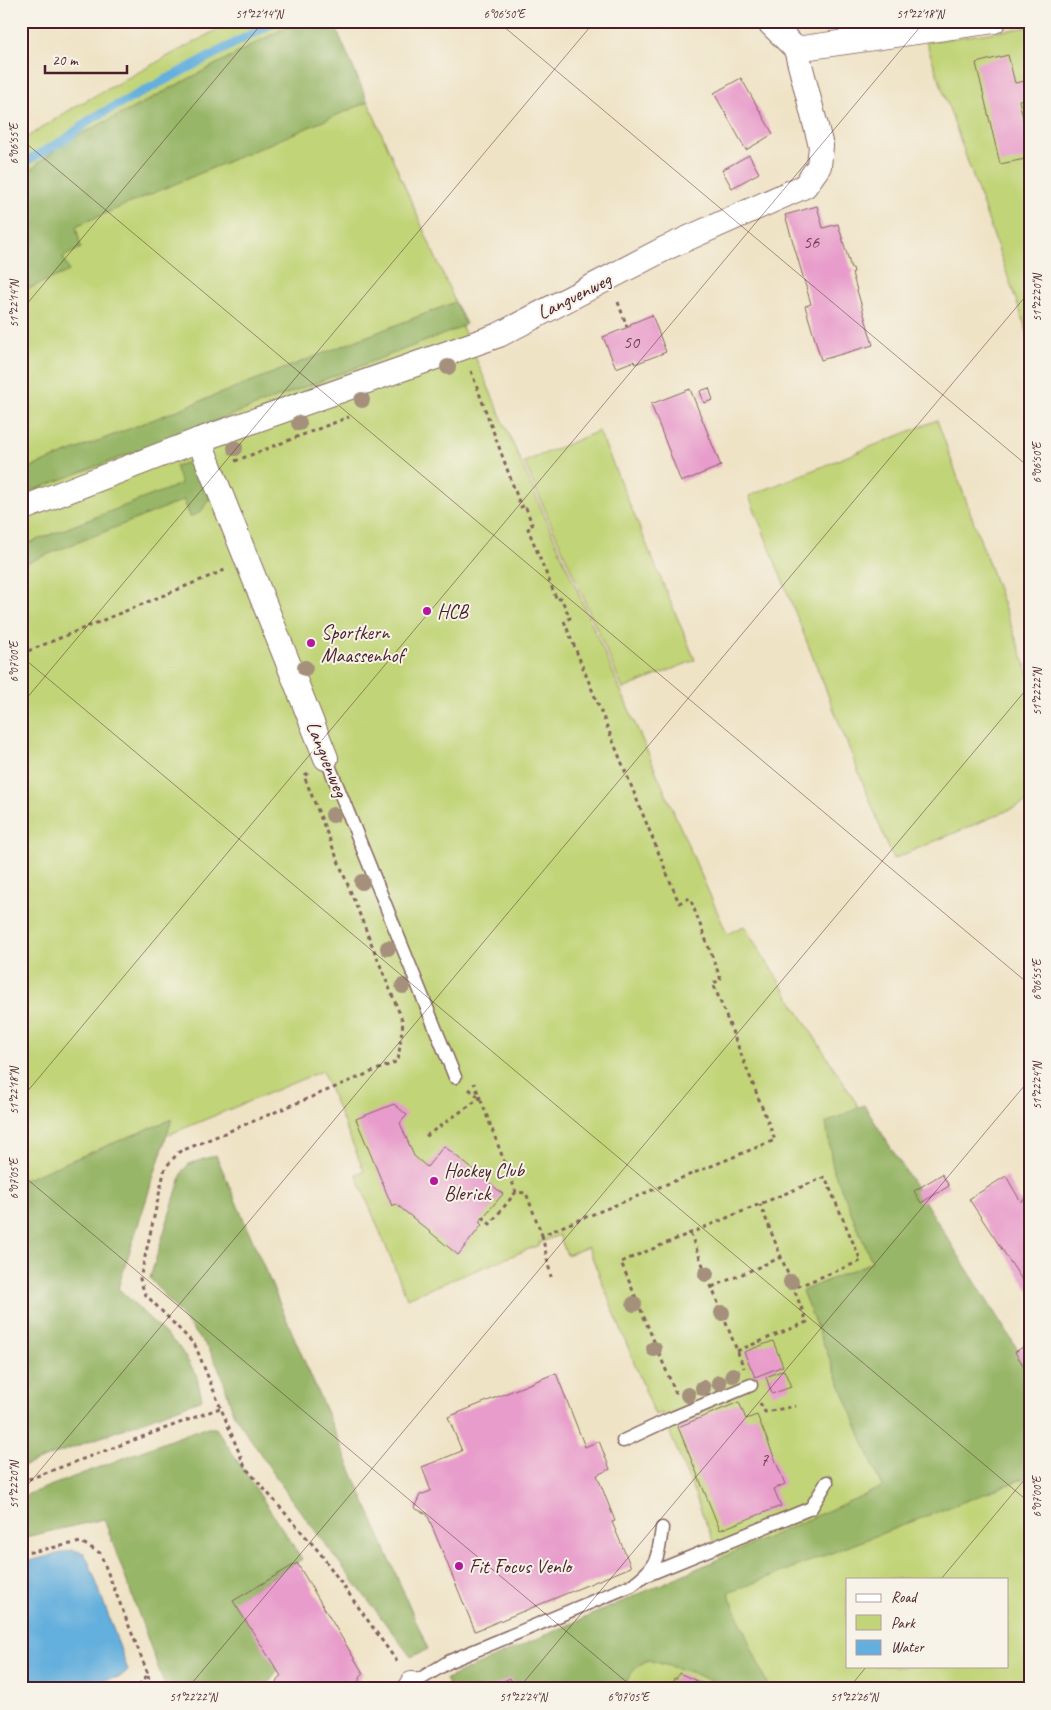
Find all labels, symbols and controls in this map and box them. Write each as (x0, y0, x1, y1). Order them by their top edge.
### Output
text: 51°22'14"N (235, 6, 284, 22)
text: 6°06'50"E (484, 6, 526, 22)
text: 51°22'18"N (896, 6, 945, 22)
scale bar (45, 42, 128, 74)
text: 20 m (52, 51, 79, 70)
text: 6°06'55"E (6, 122, 22, 165)
house number: 56 (803, 231, 820, 253)
street label: Langvenweg (533, 266, 617, 325)
text: 51°22'20"N (1029, 273, 1045, 322)
text: 51°22'14"N (6, 279, 22, 328)
house number: 50 (623, 331, 641, 353)
text: 6°06'50"E (1029, 441, 1045, 484)
place label: HCB (437, 599, 470, 624)
marker: HCB (421, 605, 433, 617)
place label: Sportkern Maassenhof (321, 620, 408, 668)
marker: Sportkern Maassenhof (305, 637, 317, 649)
text: 6°07'00"E (6, 640, 22, 683)
text: 51°22'22"N (1029, 667, 1045, 716)
street label: Langvenweg (301, 717, 354, 802)
text: 6°06'55"E (1029, 958, 1045, 1001)
text: 51°22'24"N (1029, 1061, 1045, 1110)
text: 51°22'18"N (6, 1066, 22, 1115)
text: 6°07'05"E (6, 1157, 22, 1200)
place label: Hockey Club Blerick (444, 1158, 525, 1206)
marker: Hockey Club Blerick (428, 1175, 440, 1187)
house number: 7 (760, 1449, 769, 1471)
text: 51°22'20"N (6, 1460, 22, 1509)
text: 6°07'00"E (1029, 1475, 1045, 1518)
place label: Fit Focus Venlo (469, 1554, 573, 1579)
marker: Fit Focus Venlo (453, 1560, 465, 1572)
legend (846, 1578, 1008, 1668)
text: Road (891, 1588, 918, 1607)
text: Park (891, 1614, 916, 1633)
text: Water (891, 1638, 925, 1657)
text: 51°22'22"N (169, 1689, 218, 1705)
text: 51°22'24"N (499, 1689, 548, 1705)
text: 6°07'05"E (608, 1689, 650, 1705)
text: 51°22'26"N (830, 1689, 879, 1705)

